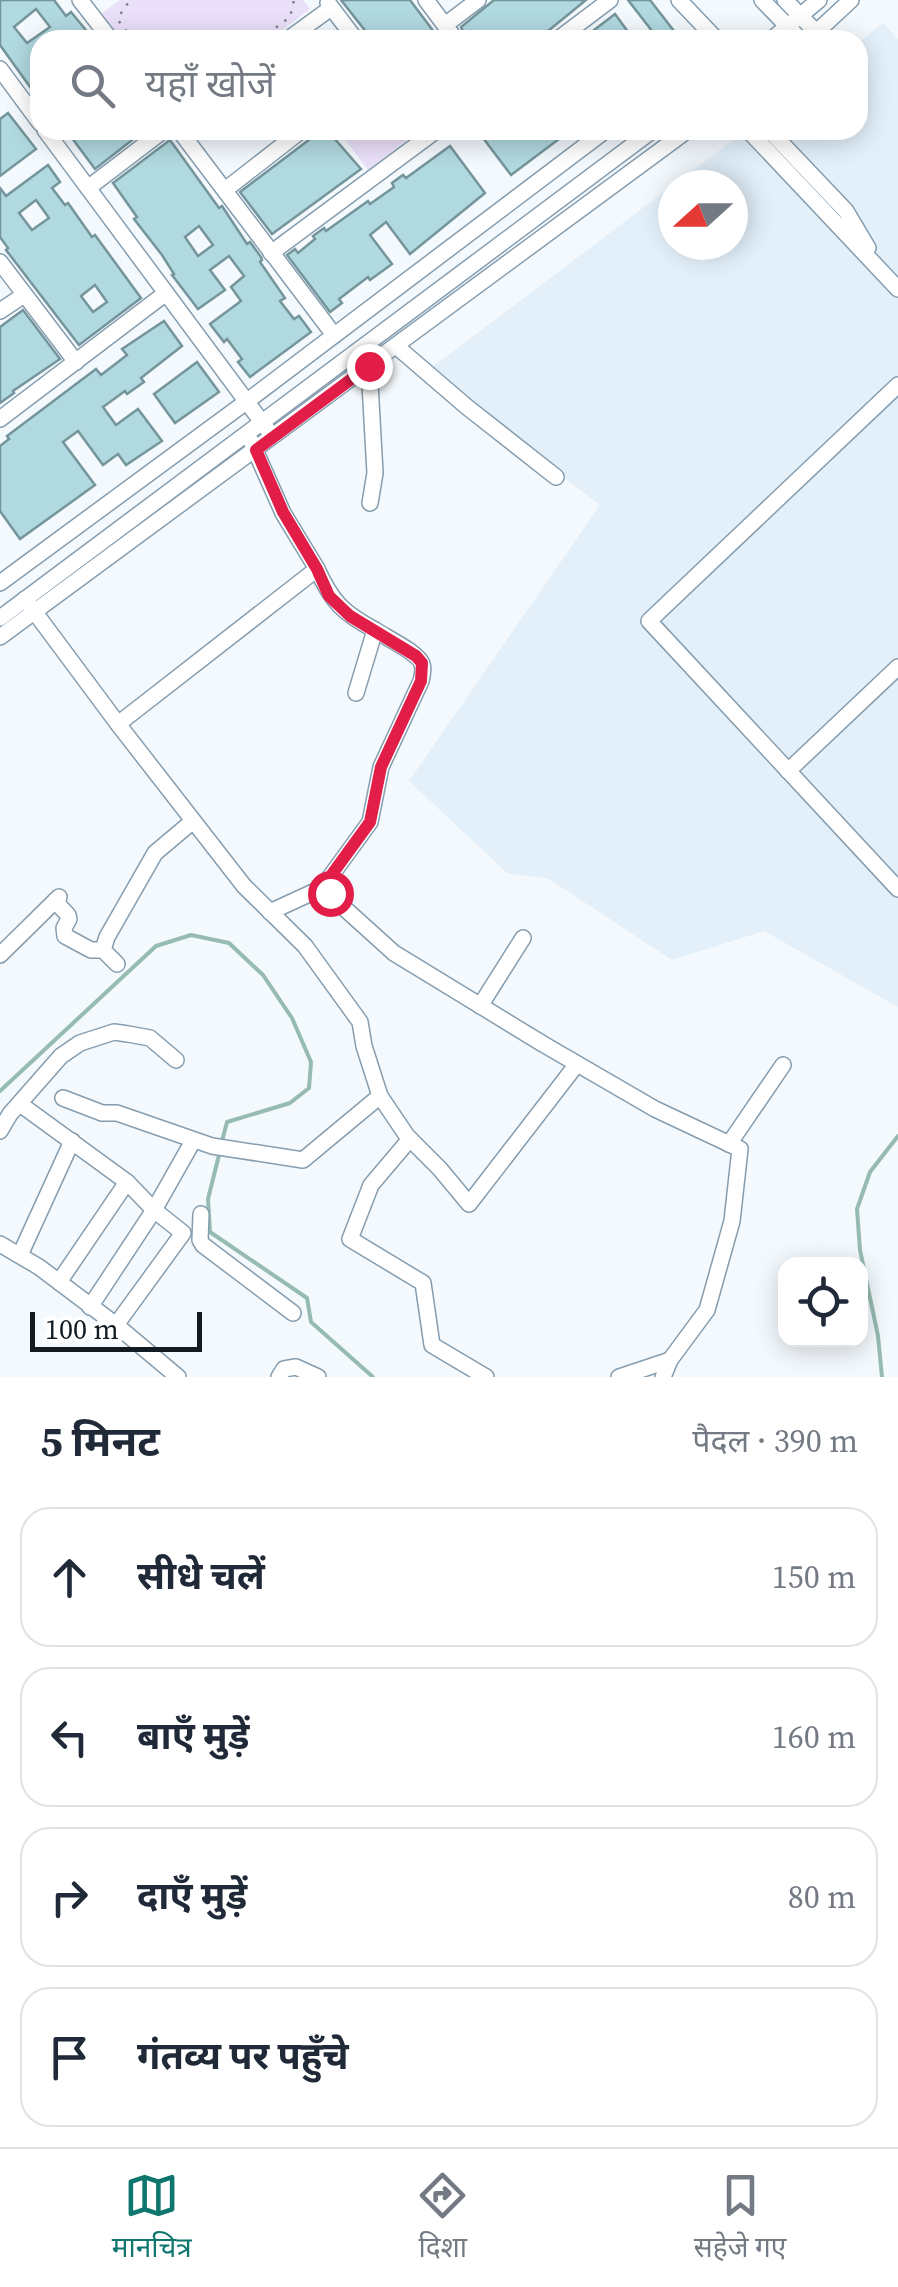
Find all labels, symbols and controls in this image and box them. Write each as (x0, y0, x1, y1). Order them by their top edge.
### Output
search box (30, 30, 868, 140)
icon: search (65, 58, 120, 113)
text: यहाँ खोजें (145, 58, 275, 110)
north arrow (658, 170, 748, 260)
route end (347, 344, 393, 390)
route start (308, 871, 354, 917)
map controls (778, 1257, 868, 1347)
button: locate (778, 1257, 868, 1347)
scale bar (30, 1307, 202, 1352)
text: 100 m (45, 1310, 119, 1348)
text: 5 मिनट (40, 1412, 160, 1470)
text: पैदल · 390 m (692, 1419, 858, 1463)
icon: ahead (42, 1550, 97, 1605)
text: सीधे चलें (137, 1550, 265, 1602)
text: 150 m (772, 1555, 856, 1599)
icon: left (42, 1710, 97, 1765)
text: बाएँ मुड़ें (137, 1710, 249, 1762)
text: 160 m (772, 1715, 856, 1759)
icon: right (42, 1870, 97, 1925)
text: दाएँ मुड़ें (137, 1870, 247, 1922)
text: 80 m (788, 1875, 856, 1919)
icon: arrive (42, 2030, 97, 2085)
text: गंतव्य पर पहुँचे (137, 2030, 349, 2082)
tab: मानचित्र (112, 2168, 192, 2268)
tab: दिशा (415, 2168, 470, 2268)
tab: सहेजे गए (694, 2168, 786, 2268)

